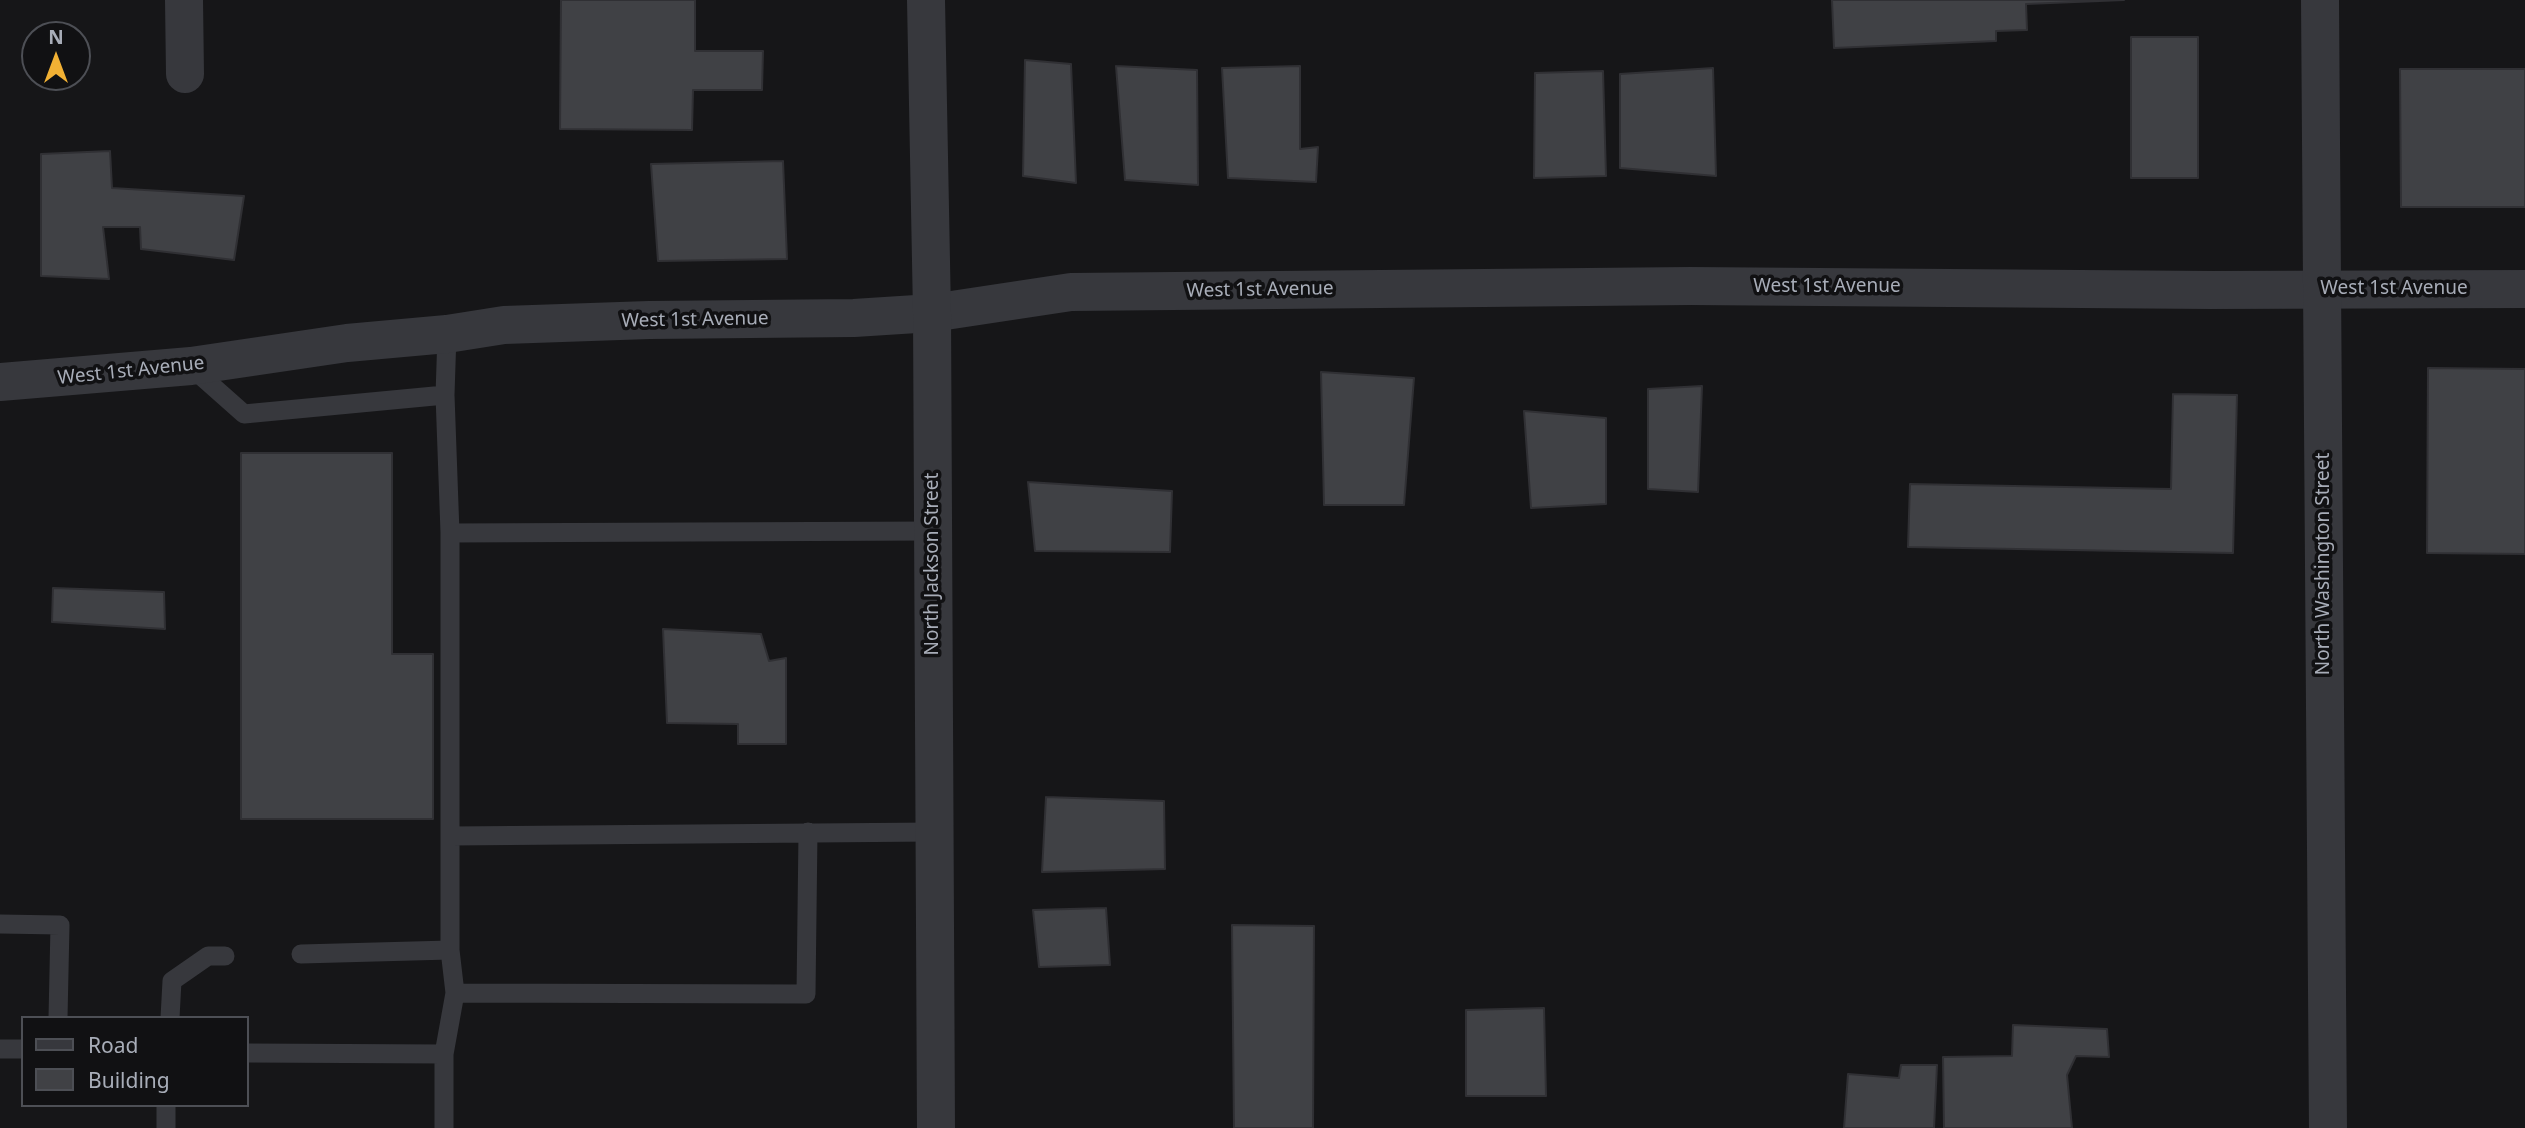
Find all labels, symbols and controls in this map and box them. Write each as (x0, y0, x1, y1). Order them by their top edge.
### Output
north arrow (21, 21, 91, 91)
text: N (48, 24, 64, 50)
street label: West 1st Avenue (1753, 276, 1901, 298)
street label: West 1st Avenue (1186, 277, 1334, 303)
street label: West 1st Avenue (2320, 278, 2468, 300)
street label: West 1st Avenue (621, 307, 769, 333)
street label: West 1st Avenue (57, 352, 205, 390)
street label: North Washington Street (2313, 453, 2335, 675)
street label: North Jackson Street (922, 473, 944, 655)
legend (21, 1016, 248, 1107)
text: Road (88, 1031, 138, 1059)
text: Building (88, 1066, 170, 1094)

